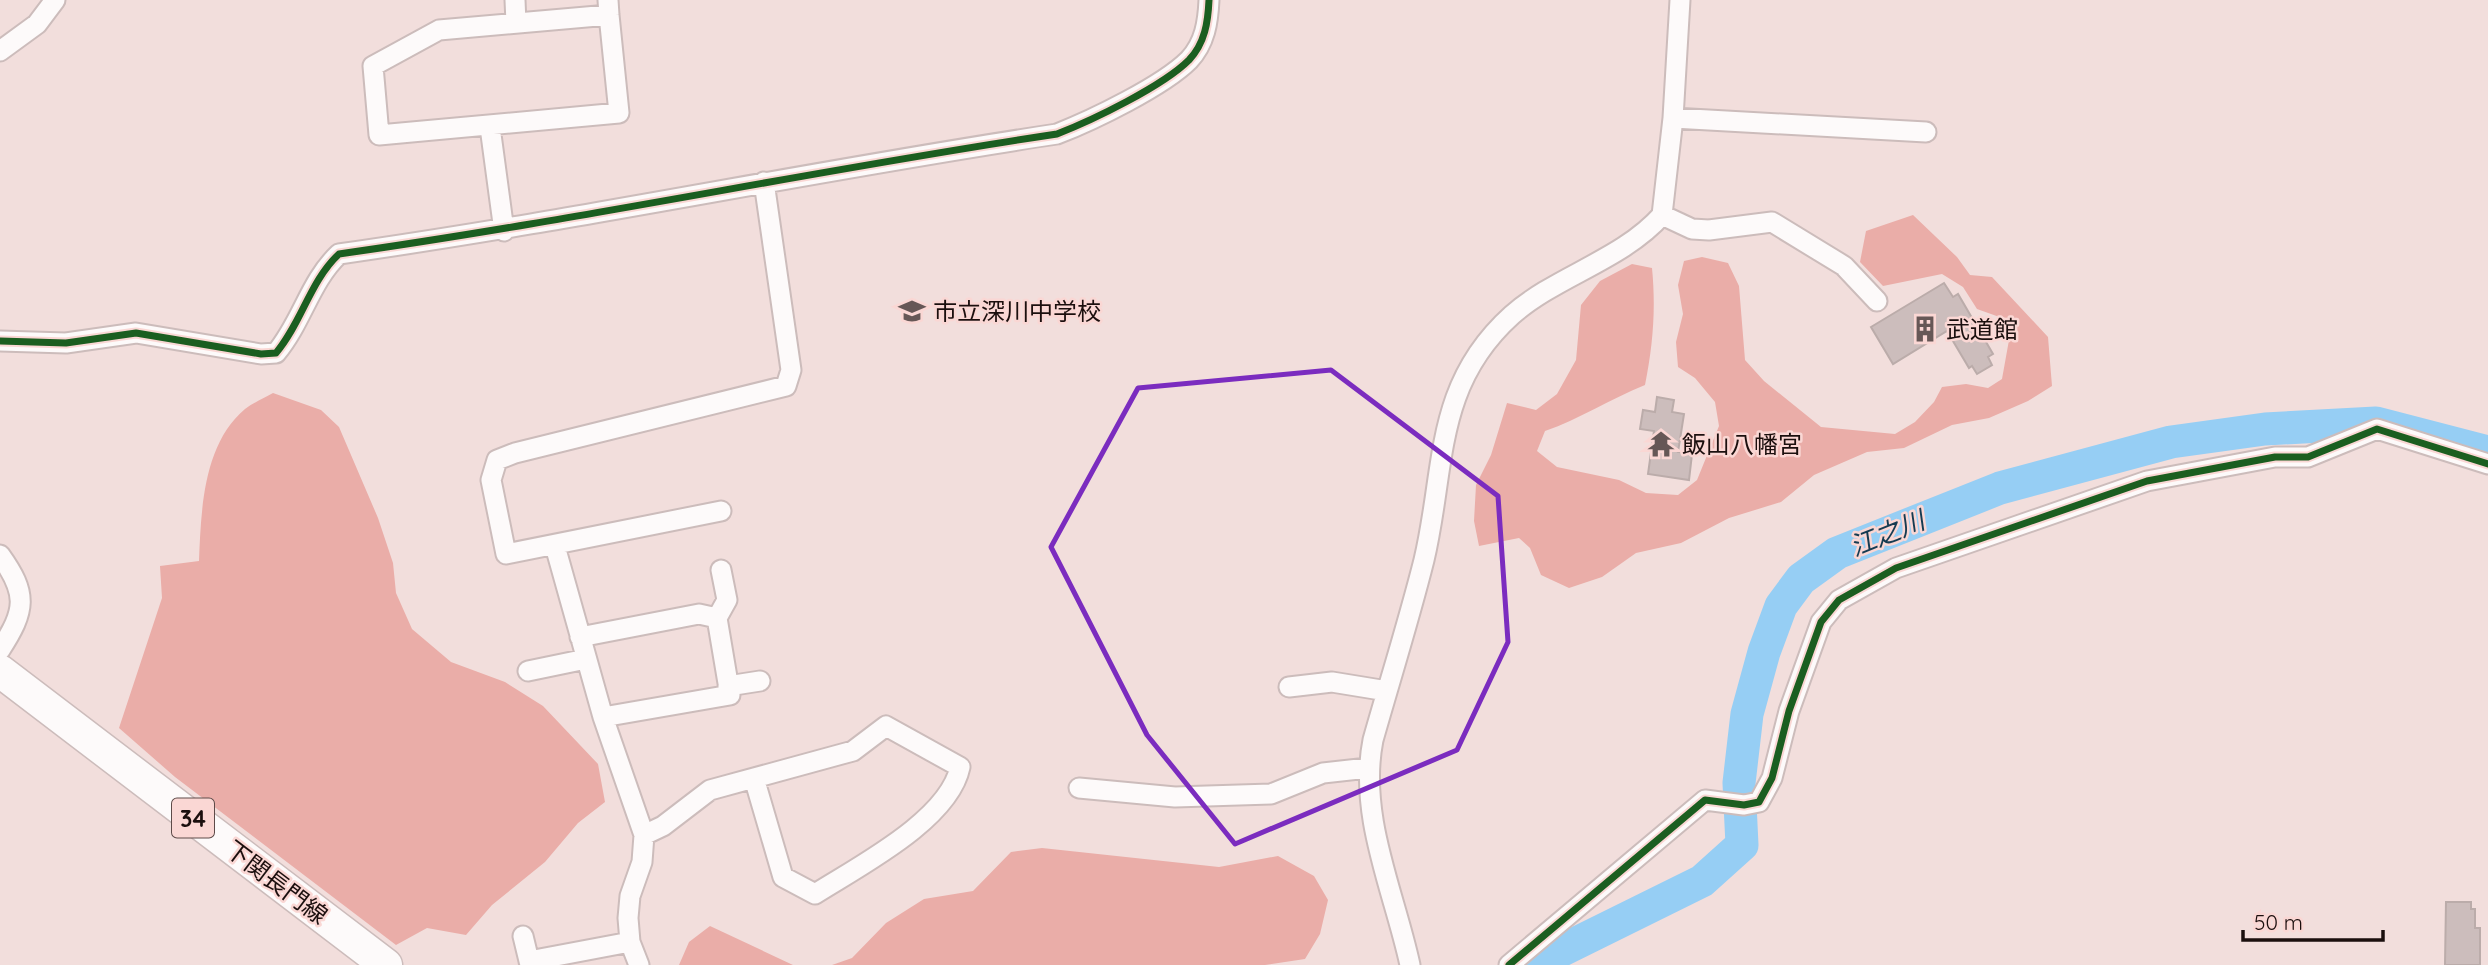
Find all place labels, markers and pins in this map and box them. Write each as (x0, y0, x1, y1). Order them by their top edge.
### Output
school or university icon: 市立深川中学校 (897, 296, 927, 326)
place label: 市立深川中学校 (933, 296, 1101, 326)
building icon: 武道館 (1910, 314, 1940, 344)
place label: 武道館 (1946, 314, 2018, 344)
temple icon: 飯山八幡宮 (1646, 429, 1676, 459)
place label: 飯山八幡宮 (1682, 429, 1802, 459)

